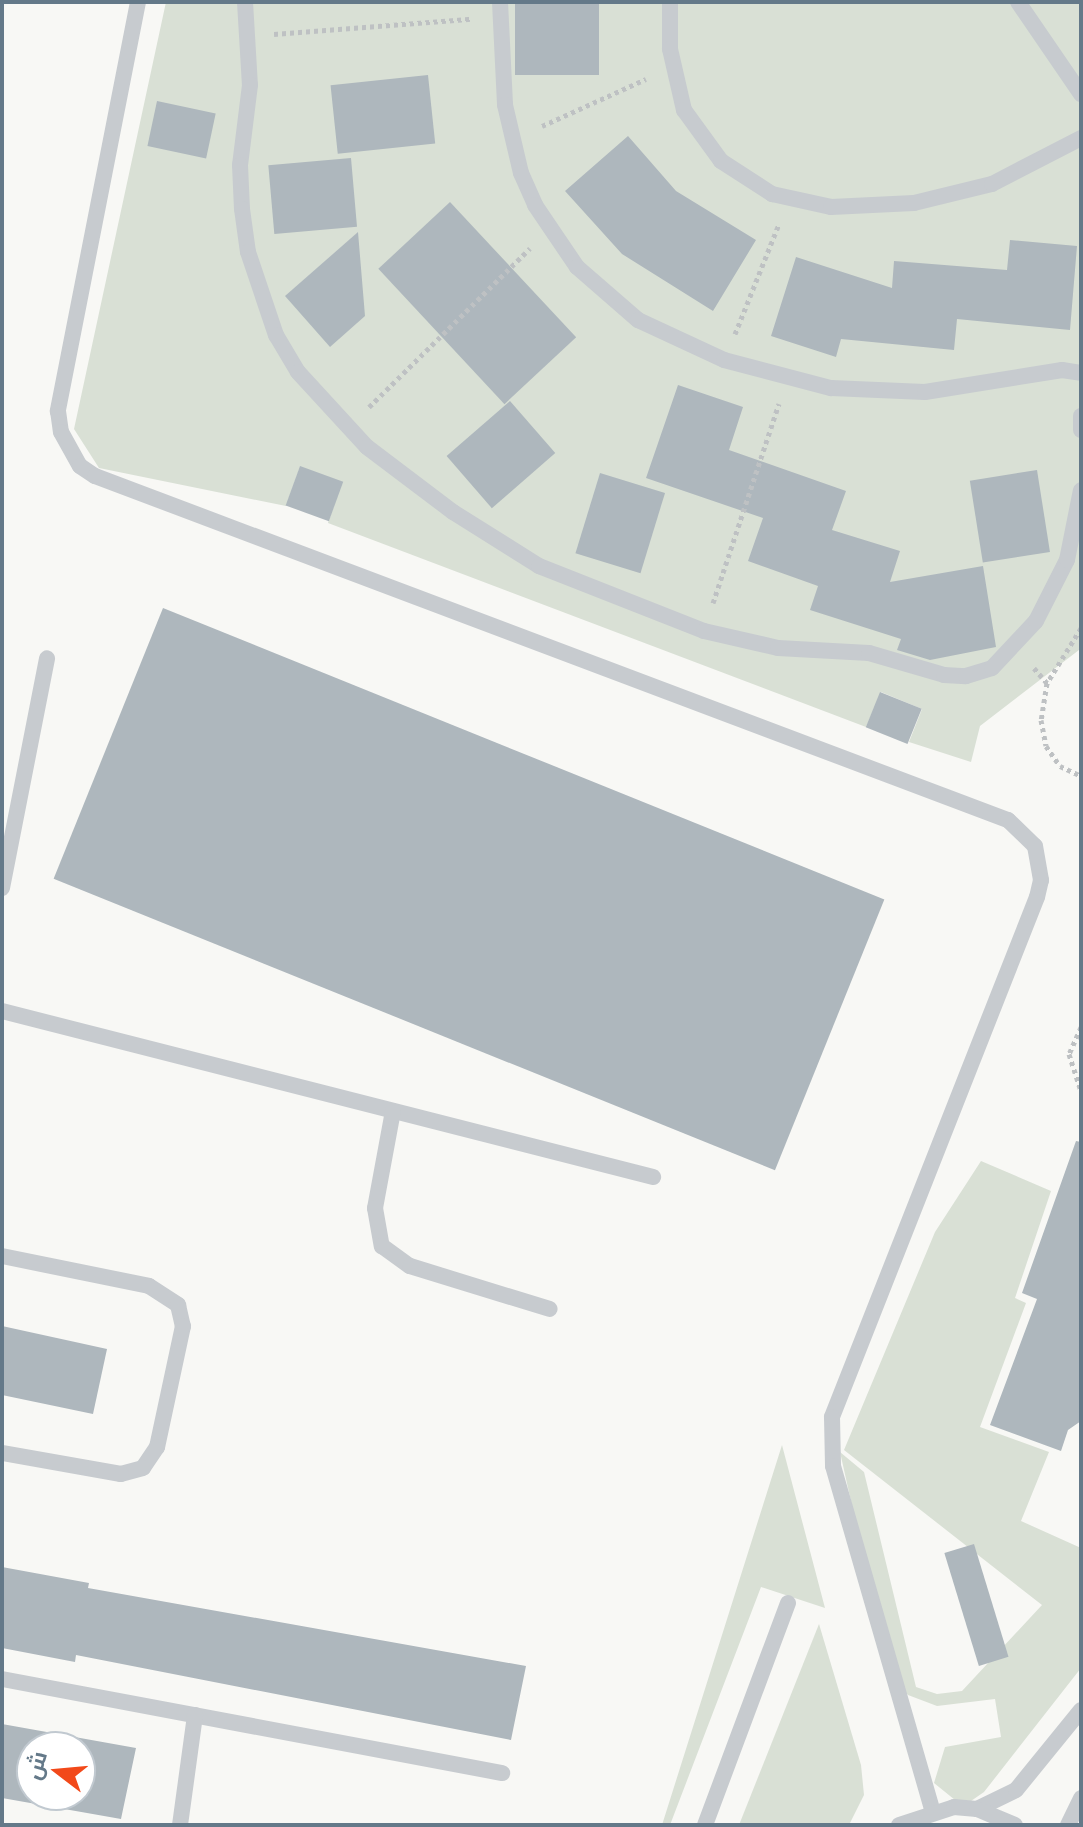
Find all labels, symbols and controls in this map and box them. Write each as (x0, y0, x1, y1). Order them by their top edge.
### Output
north arrow (16, 1731, 96, 1811)
text: ش (17, 1747, 53, 1783)

